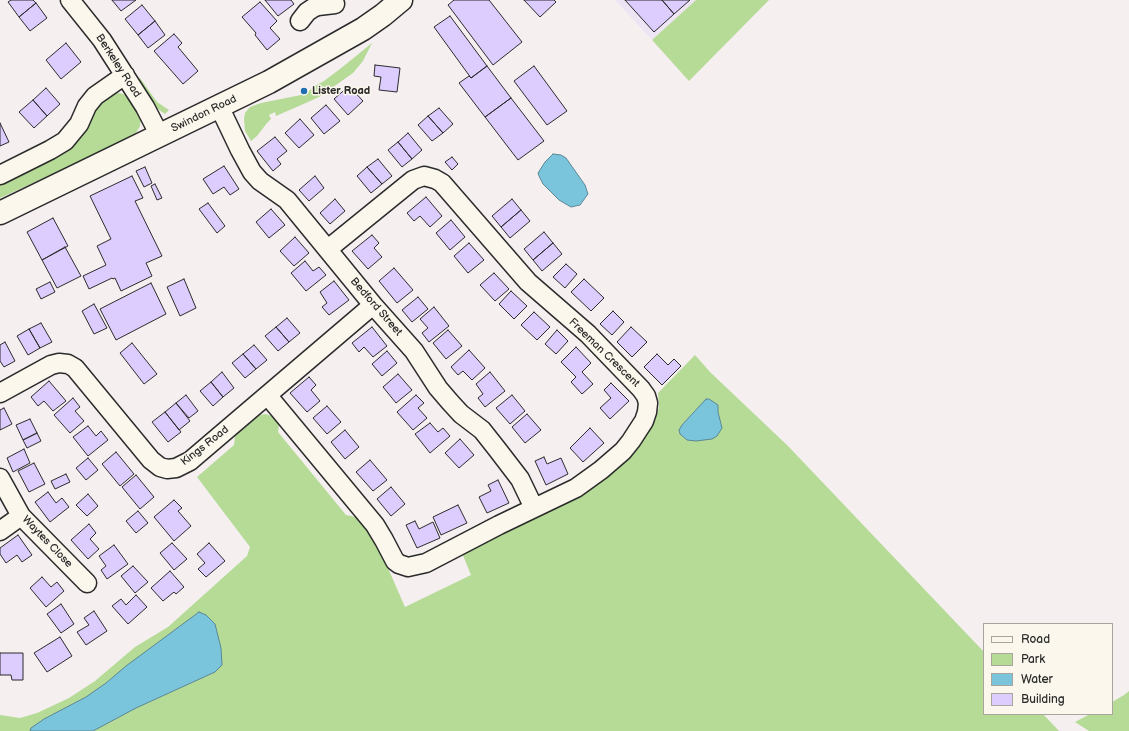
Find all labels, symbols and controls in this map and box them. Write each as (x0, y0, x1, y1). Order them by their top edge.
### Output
street label: Berkeley Road (93, 32, 143, 100)
place label: Lister Road (312, 84, 370, 98)
marker: Lister Road (299, 86, 309, 96)
street label: Swindon Road (169, 92, 239, 136)
street label: Bedford Street (347, 275, 405, 339)
street label: Freeman Crescent (566, 316, 642, 390)
street label: Kings Road (178, 423, 232, 469)
street label: Waytes Close (19, 513, 75, 571)
legend (983, 623, 1113, 715)
text: Road (1021, 632, 1050, 647)
text: Park (1021, 652, 1045, 667)
text: Water (1021, 672, 1053, 687)
text: Building (1021, 692, 1065, 707)

